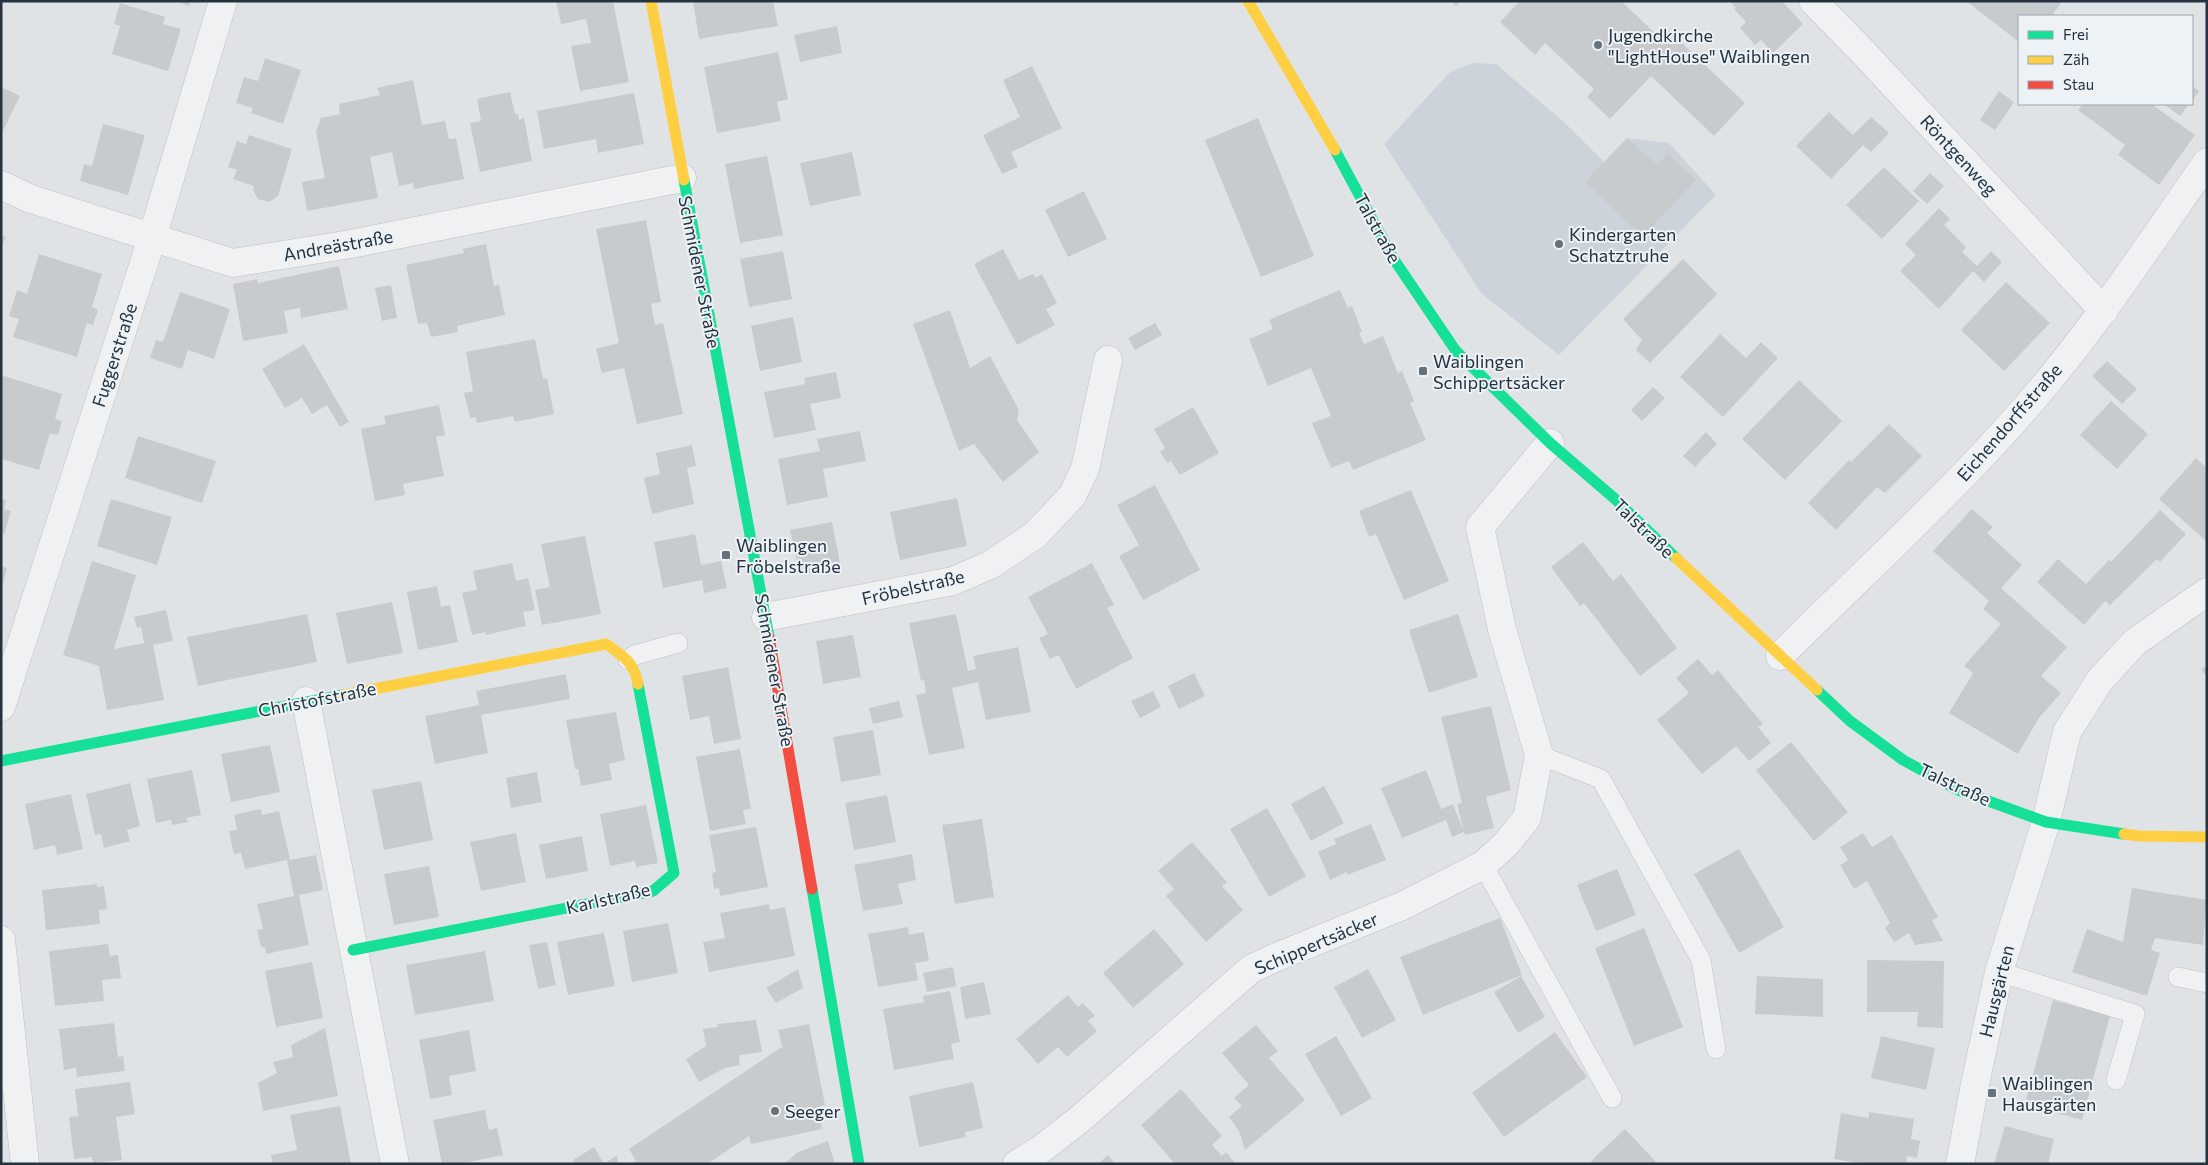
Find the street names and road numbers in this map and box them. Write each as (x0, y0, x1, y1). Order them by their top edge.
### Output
street label: Röntgenweg (1916, 110, 2002, 200)
street label: Talstraße (1350, 189, 1406, 267)
street label: Schmidener Straße (674, 194, 726, 350)
street label: Andreästraße (281, 225, 395, 265)
street label: Fuggerstraße (87, 300, 141, 410)
street label: Eichendorffstraße (1952, 359, 2066, 485)
street label: Talstraße (1609, 494, 1679, 562)
street label: Fröbelstraße (859, 564, 967, 610)
street label: Schmidener Straße (751, 592, 799, 748)
street label: Christofstraße (256, 677, 378, 721)
street label: Talstraße (1916, 758, 1994, 810)
street label: Karlstraße (564, 878, 652, 918)
street label: Schippertsäcker (1251, 907, 1381, 979)
street label: Hausgärten (1974, 943, 2018, 1039)

